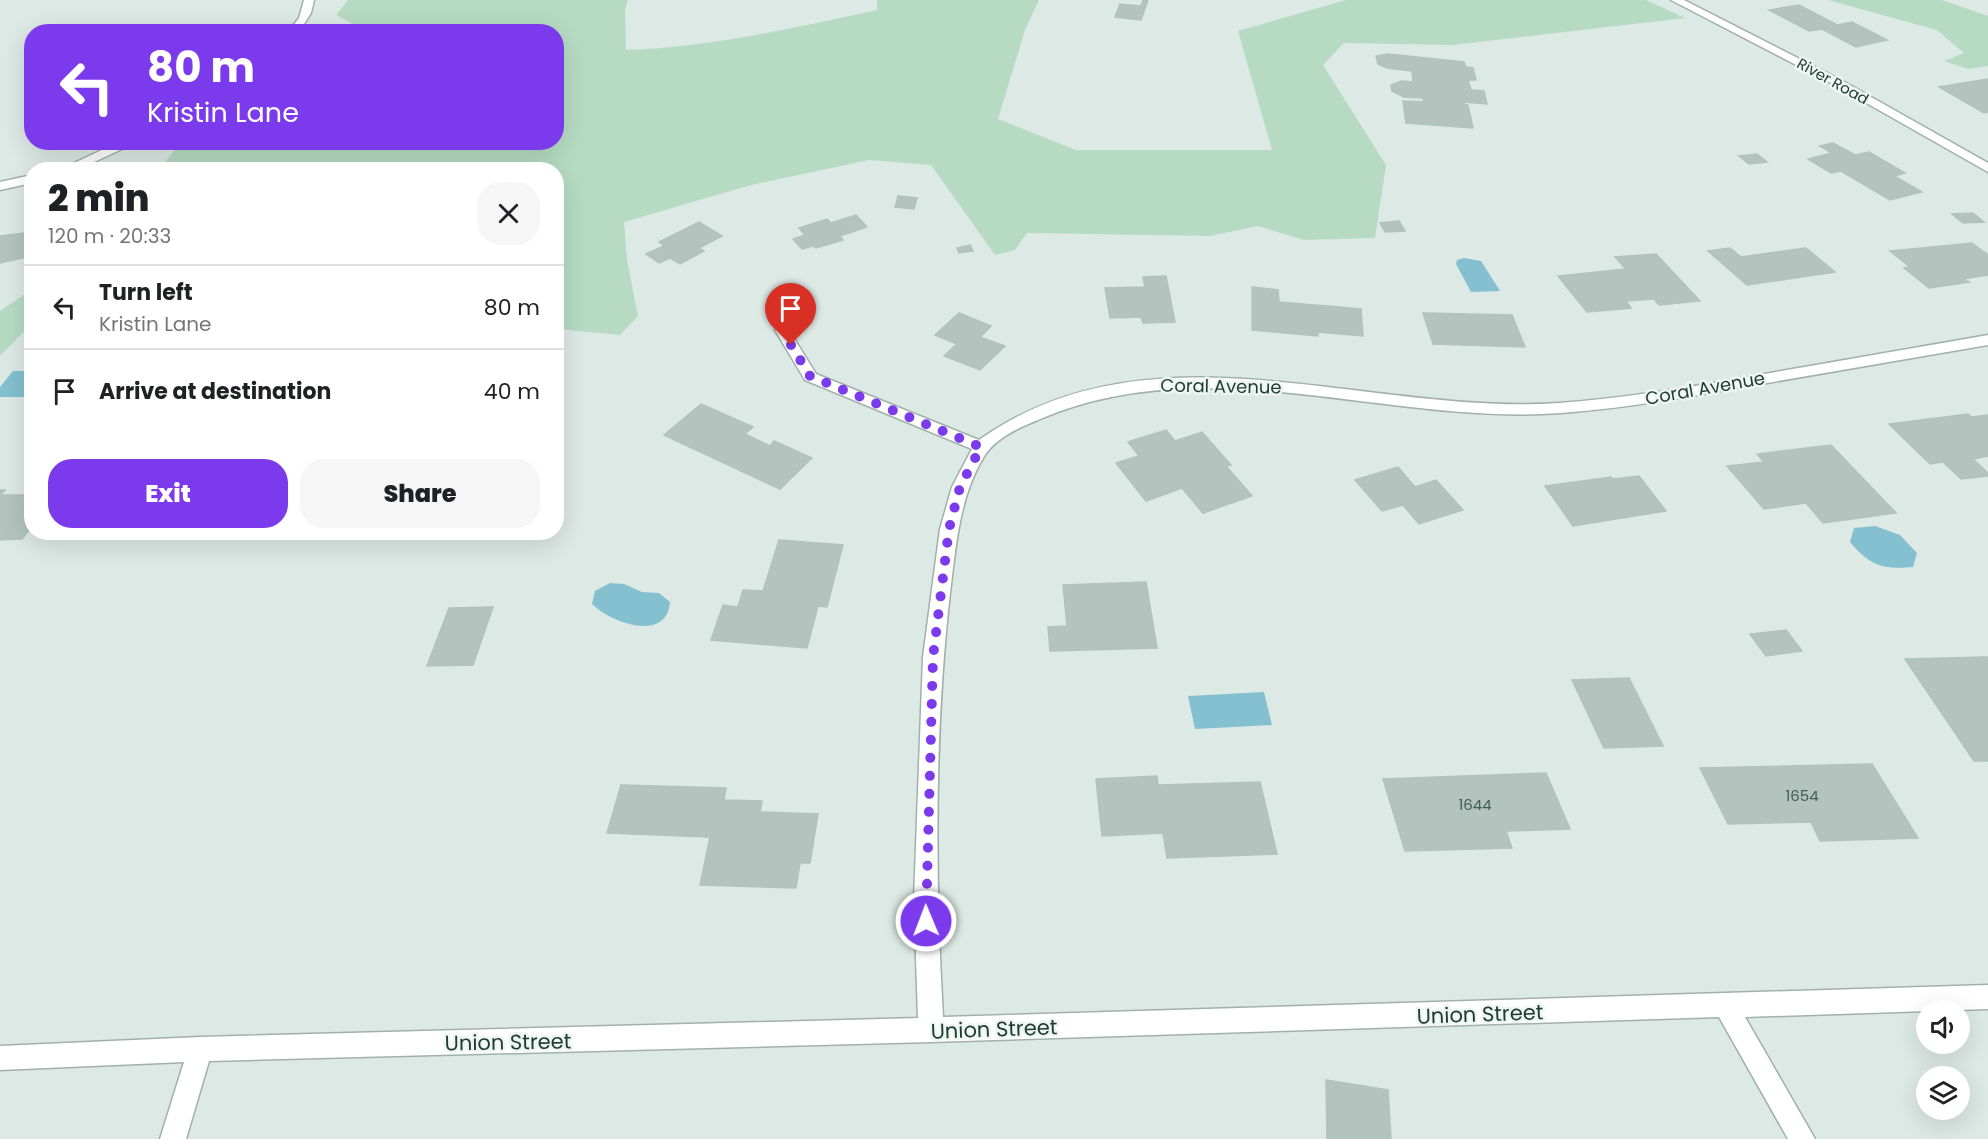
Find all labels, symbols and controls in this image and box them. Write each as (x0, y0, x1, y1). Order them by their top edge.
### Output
text: 80 m (147, 38, 255, 97)
icon: left (48, 48, 126, 126)
street label: River Road (1793, 53, 1873, 109)
text: Kristin Lane (147, 94, 299, 131)
text: 2 min (48, 173, 150, 224)
button: close (477, 182, 540, 245)
text: 120 m · 20:33 (48, 222, 171, 250)
text: Turn left (99, 277, 193, 308)
pin (765, 283, 816, 345)
icon: left (48, 291, 81, 324)
text: 80 m (484, 292, 540, 323)
icon: arrive (774, 292, 807, 325)
text: Kristin Lane (99, 310, 212, 338)
street label: Coral Avenue (1643, 365, 1767, 411)
street label: Coral Avenue (1160, 372, 1282, 400)
icon: arrive (48, 375, 81, 408)
text: Arrive at destination (99, 376, 331, 407)
text: 40 m (484, 376, 540, 407)
button: Exit (48, 459, 288, 528)
button: Share (300, 459, 540, 528)
house number: 1654 (1785, 785, 1819, 806)
house number: 1644 (1458, 794, 1492, 815)
position arrow (894, 889, 958, 953)
street label: Union Street (1416, 997, 1544, 1031)
map controls (1916, 1000, 1970, 1120)
button: sound (1916, 1000, 1970, 1054)
street label: Union Street (930, 1012, 1058, 1046)
street label: Union Street (444, 1026, 572, 1058)
button: layers (1916, 1066, 1970, 1120)

